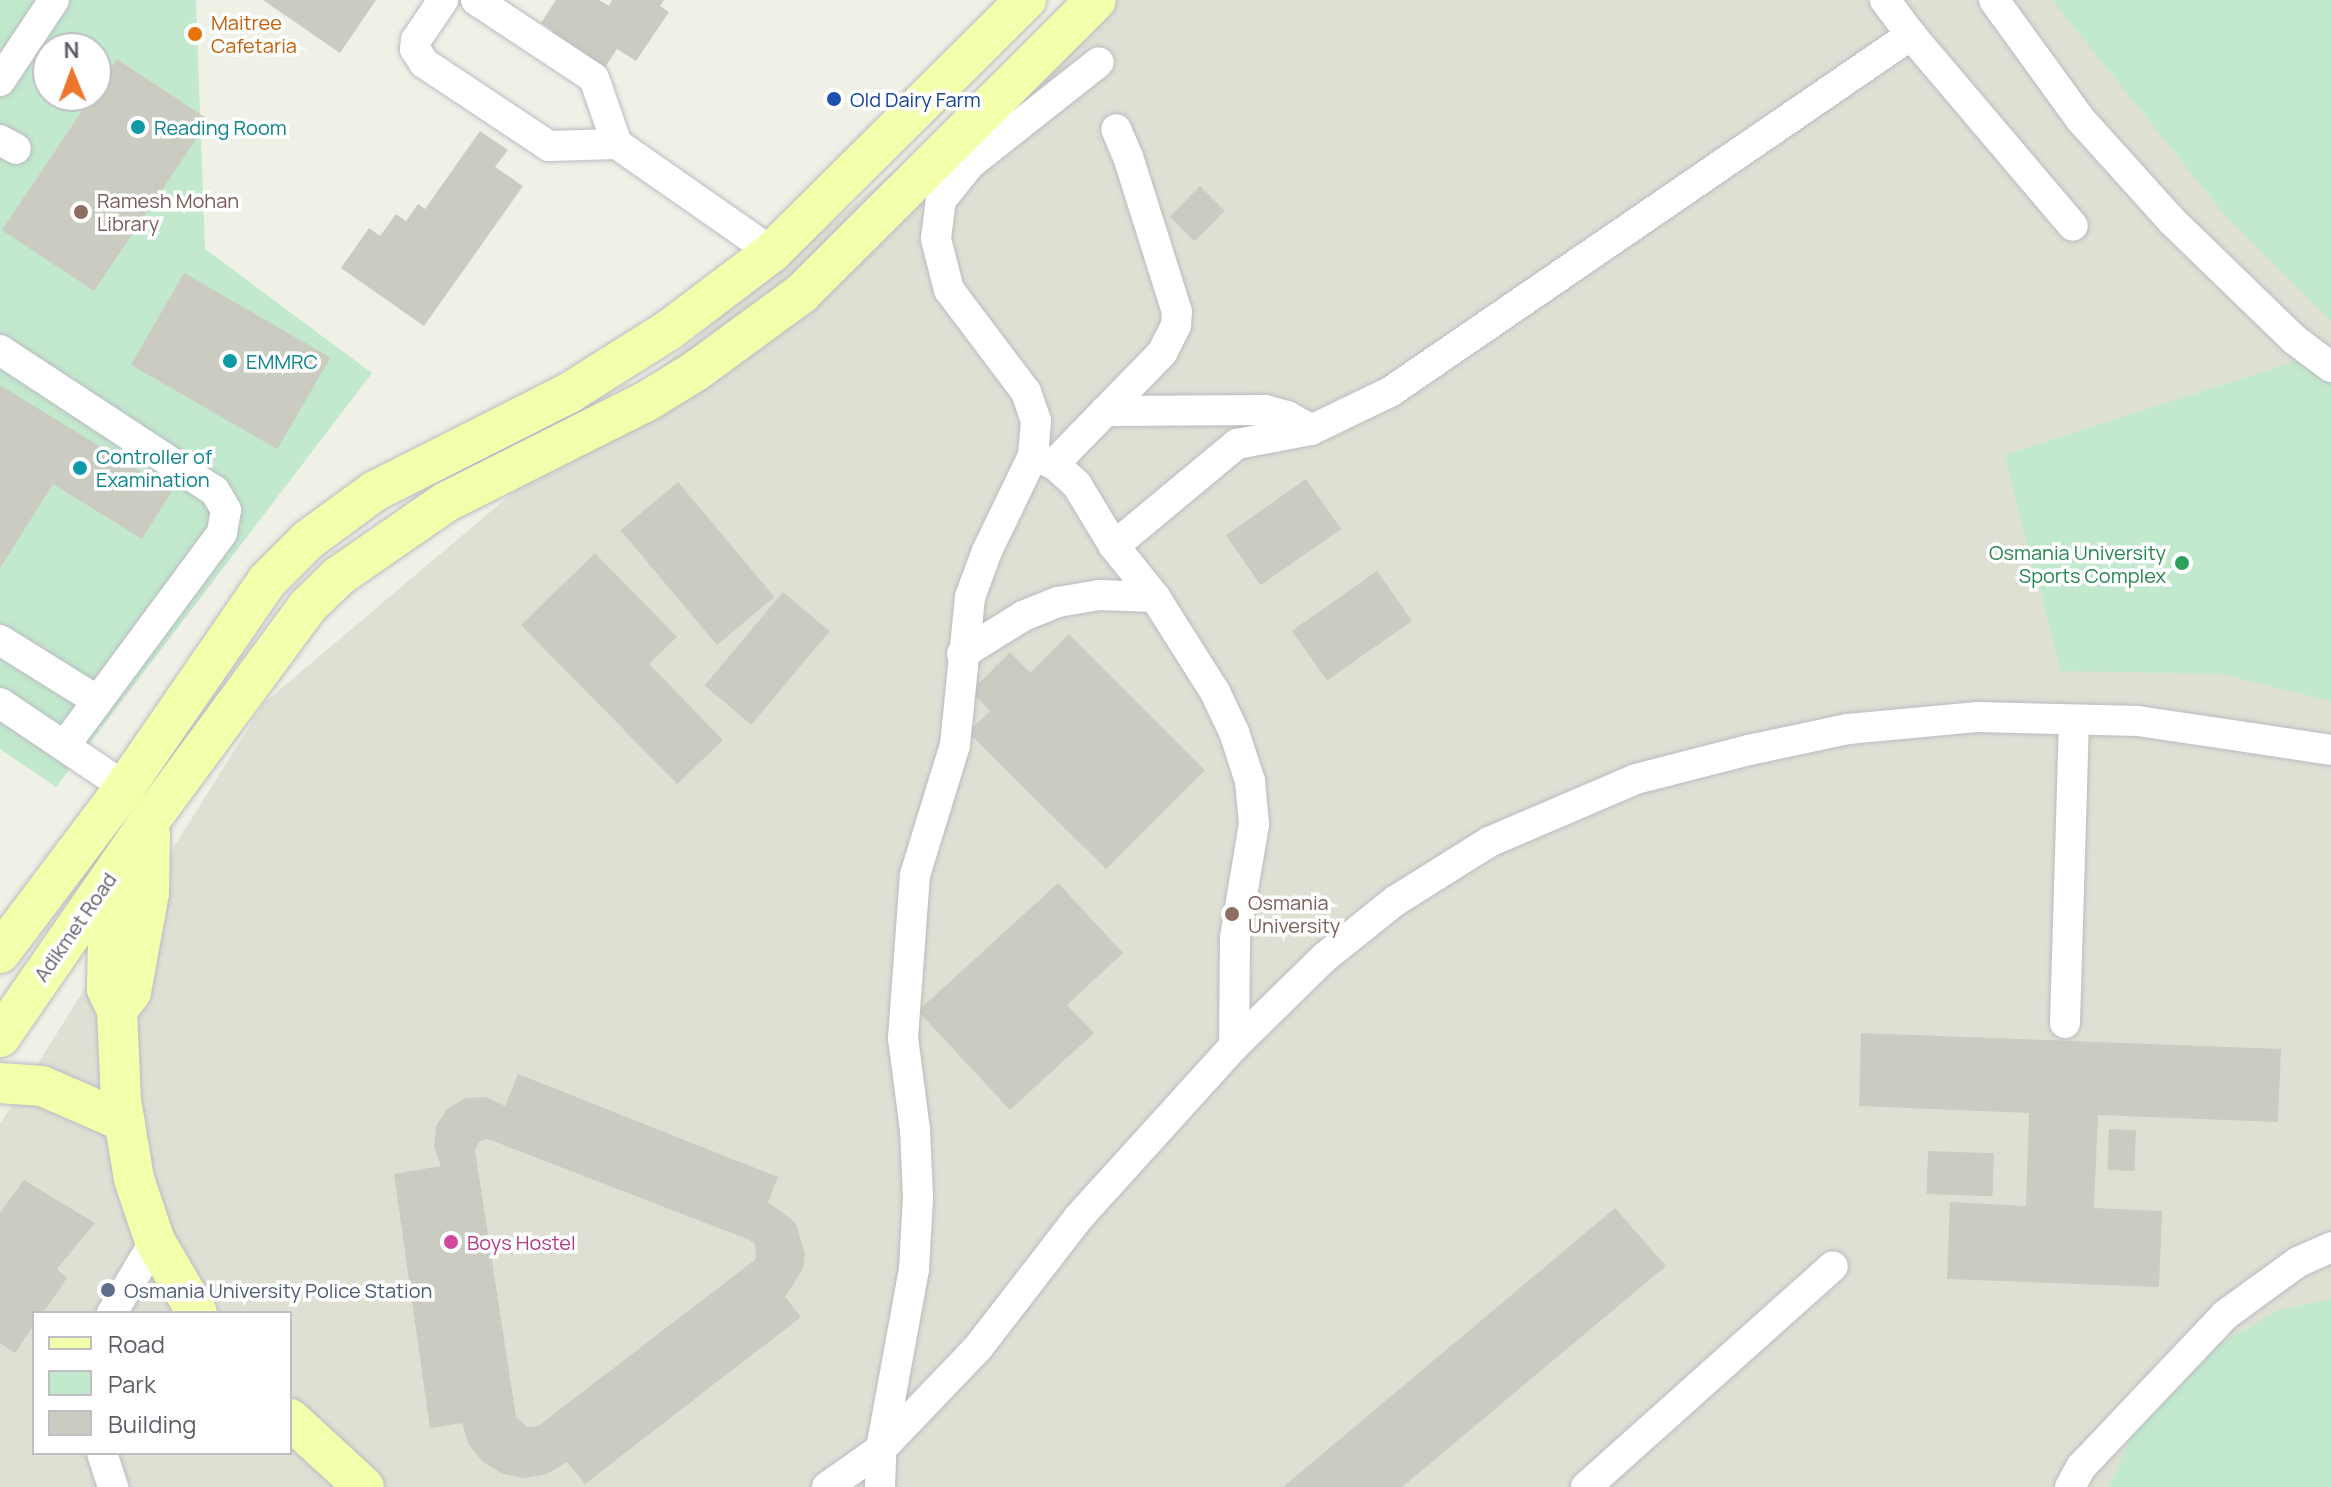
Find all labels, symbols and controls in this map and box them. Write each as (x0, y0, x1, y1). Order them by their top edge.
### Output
place label: Maitree Cafetaria (211, 10, 297, 57)
marker: Maitree Cafetaria (186, 25, 204, 43)
north arrow (32, 32, 112, 112)
text: N (63, 35, 80, 65)
place label: Old Dairy Farm (850, 87, 981, 111)
marker: Old Dairy Farm (825, 90, 843, 108)
place label: Reading Room (154, 115, 287, 139)
marker: Reading Room (129, 118, 147, 136)
place label: Ramesh Mohan Library (97, 188, 239, 235)
marker: Ramesh Mohan Library (72, 203, 90, 221)
place label: EMMRC (246, 349, 318, 373)
marker: EMMRC (221, 352, 239, 370)
place label: Controller of Examination (96, 444, 212, 491)
marker: Controller of Examination (71, 459, 89, 477)
place label: Osmania University Sports Complex (1989, 540, 2166, 587)
marker: Osmania University Sports Complex (2173, 554, 2191, 572)
street label: Adikmet Road (29, 868, 121, 986)
place label: Osmania University (1248, 890, 1340, 937)
marker: Osmania University (1223, 905, 1241, 923)
place label: Boys Hostel (467, 1230, 576, 1254)
marker: Boys Hostel (442, 1233, 460, 1251)
place label: Osmania University Police Station (124, 1278, 432, 1302)
marker: Osmania University Police Station (99, 1281, 117, 1299)
legend (32, 1311, 292, 1455)
text: Road (108, 1327, 165, 1360)
text: Park (108, 1367, 156, 1400)
text: Building (108, 1407, 196, 1440)

